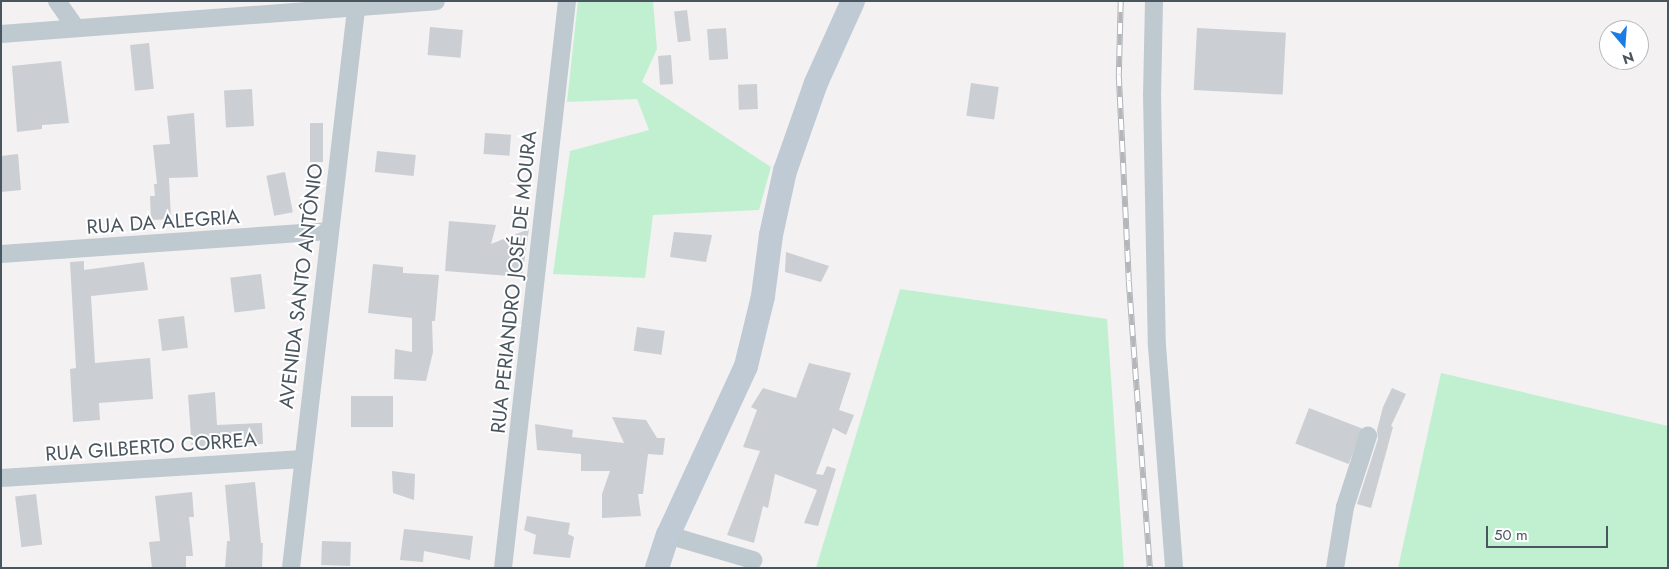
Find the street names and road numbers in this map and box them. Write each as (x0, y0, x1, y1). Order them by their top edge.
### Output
street label: RUA PERIANDRO JOSÉ DE MOURA (486, 129, 542, 435)
street label: AVENIDA SANTO ANTÔNIO (274, 162, 328, 410)
street label: RUA DA ALEGRIA (86, 205, 240, 239)
street label: RUA GILBERTO CORREA (44, 428, 258, 466)

